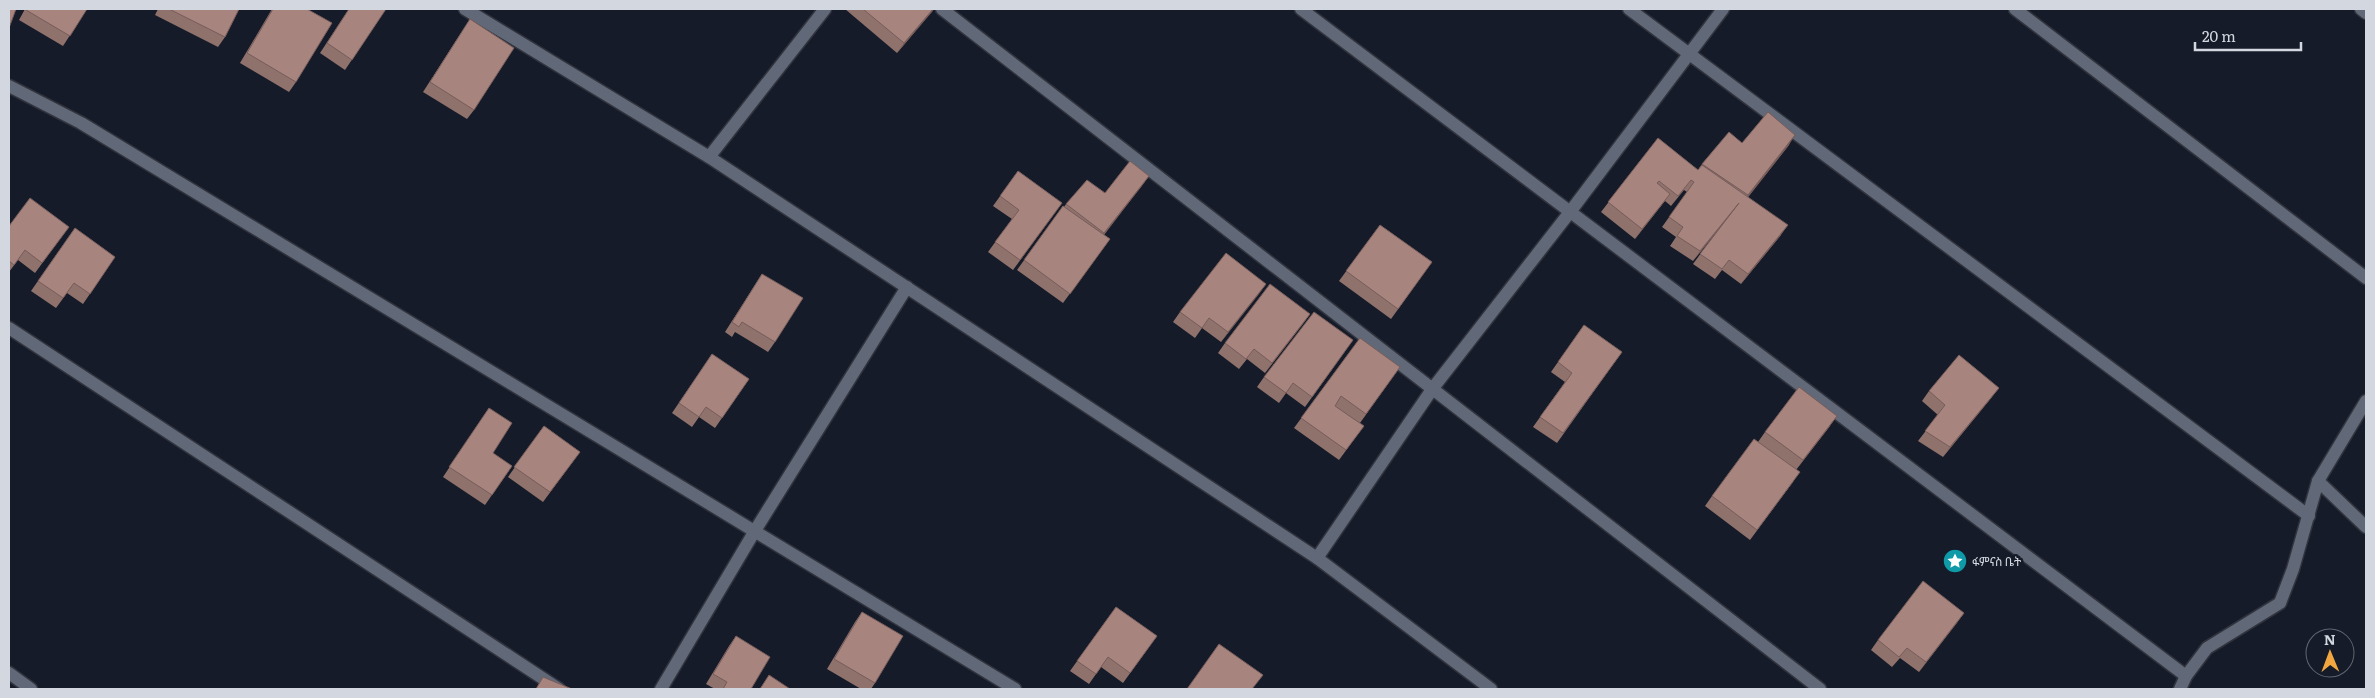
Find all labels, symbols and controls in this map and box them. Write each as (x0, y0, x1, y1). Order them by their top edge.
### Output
scale bar (2195, 20, 2301, 52)
text: 20 m (2202, 24, 2236, 47)
place icon: ፋምናስ ቤት (1942, 548, 1968, 574)
place label: ፋምናስ ቤት (1972, 552, 2022, 570)
north arrow (2305, 628, 2355, 678)
text: N (2324, 629, 2336, 649)

